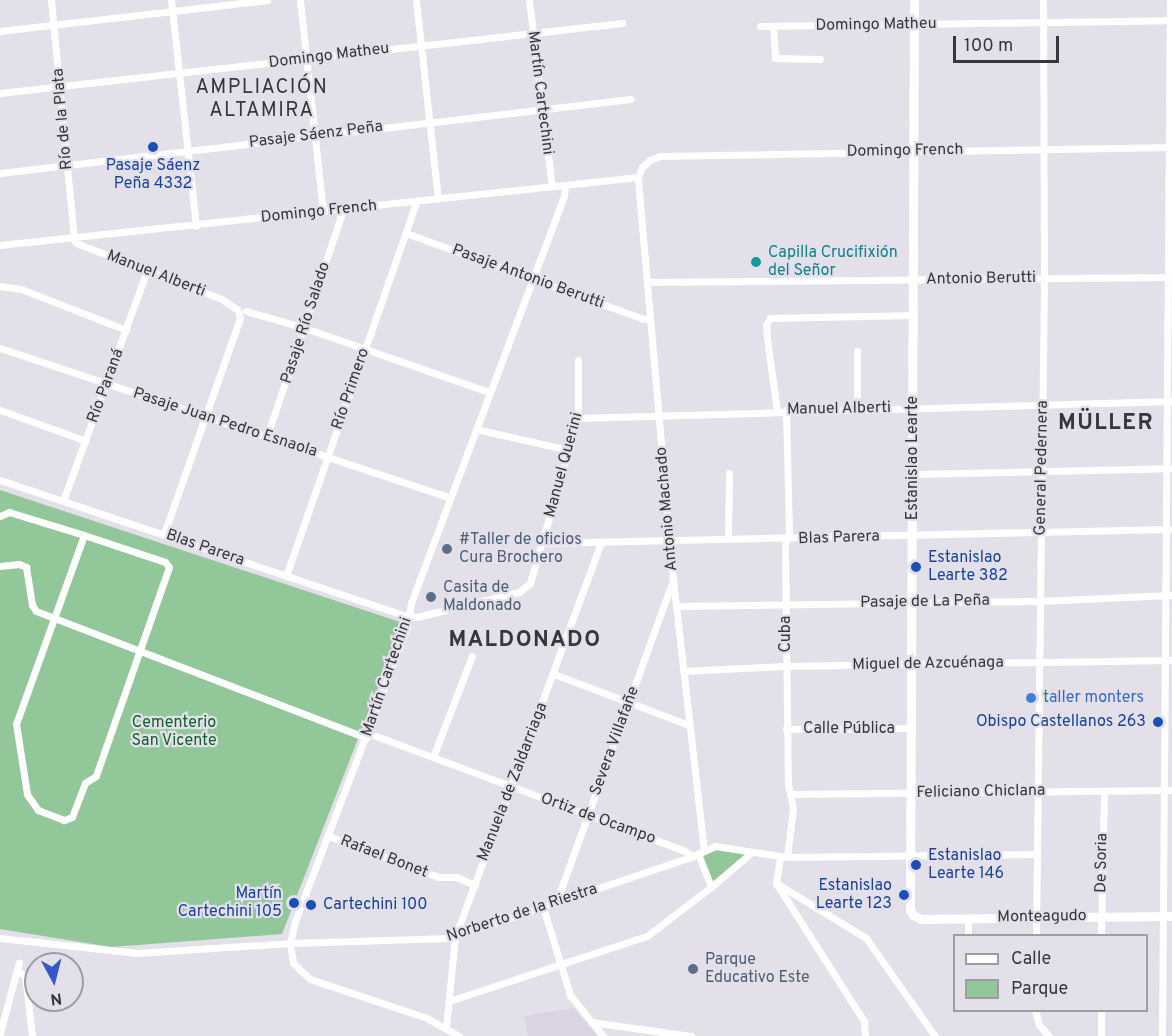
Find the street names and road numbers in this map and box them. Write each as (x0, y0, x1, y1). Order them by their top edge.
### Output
street label: Domingo Matheu (815, 14, 937, 36)
street label: Martín Cartechini (523, 30, 557, 156)
street label: Domingo Matheu (268, 39, 390, 73)
street label: Río de la Plata (49, 67, 77, 171)
street label: Pasaje Sáenz Peña (248, 117, 384, 153)
street label: Domingo French (846, 140, 964, 162)
street label: Domingo French (260, 196, 378, 228)
street label: Pasaje Antonio Berutti (449, 240, 607, 314)
street label: Manuel Alberti (104, 246, 208, 302)
street label: Pasaje Río Salado (277, 260, 335, 386)
street label: Antonio Berutti (926, 268, 1036, 290)
street label: Río Paraná (84, 346, 128, 426)
street label: Río Primero (328, 346, 374, 432)
street label: Pasaje Juan Pedro Esnaola (130, 384, 320, 462)
street label: Estanislao Learte (903, 396, 923, 520)
street label: Manuel Alberti (786, 398, 892, 420)
street label: General Pedernera (1031, 400, 1053, 536)
street label: Manuel Querini (541, 410, 587, 520)
street label: Antonio Machado (652, 446, 682, 572)
street label: Blas Parera (163, 526, 247, 570)
street label: Blas Parera (798, 527, 880, 549)
street label: Pasaje de La Peña (860, 591, 990, 613)
street label: Martín Cartechini (358, 615, 416, 739)
street label: Cuba (776, 616, 796, 652)
street label: Miguel de Azcuénaga (852, 653, 1004, 675)
street label: Severa Villafañe (586, 684, 644, 798)
street label: Manuela de Zaldarriaga (474, 700, 552, 864)
street label: Calle Pública (803, 719, 895, 739)
street label: Feliciano Chiclana (916, 781, 1046, 803)
street label: Ortiz de Ocampo (538, 789, 658, 849)
street label: Rafael Bonet (337, 831, 431, 883)
street label: De Soria (1092, 833, 1112, 893)
street label: Norberto de la Riestra (444, 880, 600, 946)
street label: Monteagudo (997, 907, 1087, 927)

